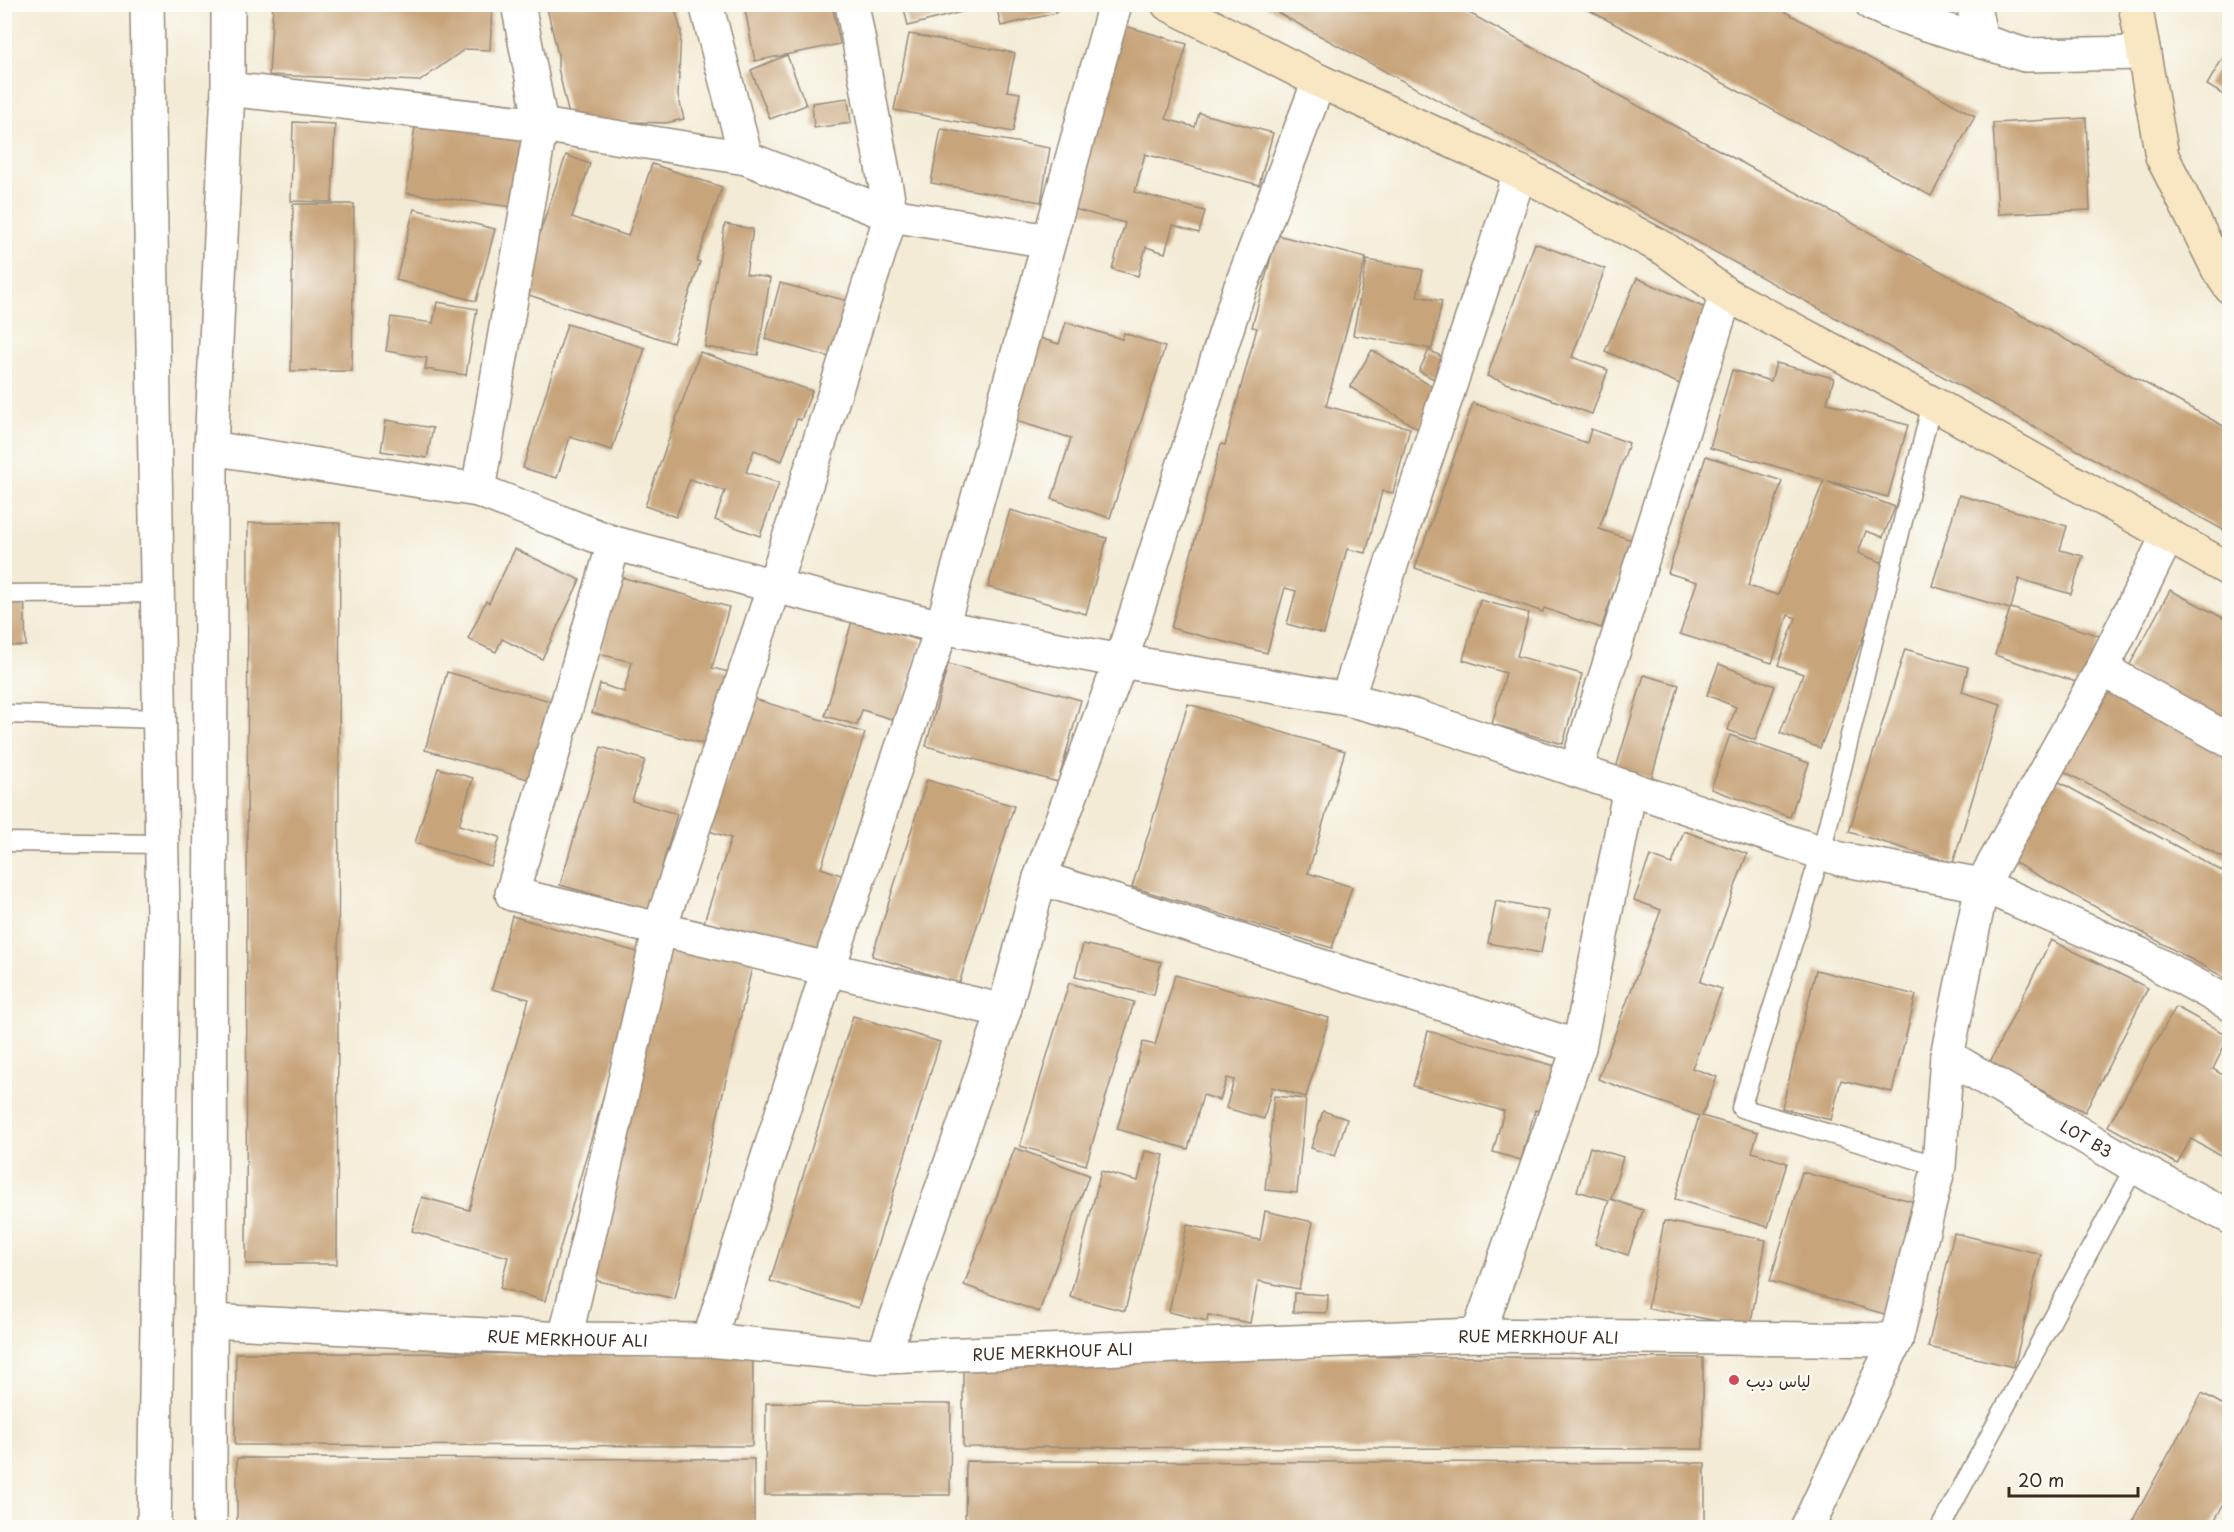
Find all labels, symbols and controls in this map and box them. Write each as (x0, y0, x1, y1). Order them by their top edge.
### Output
street label: LOT B3 (2056, 1113, 2117, 1163)
street label: RUE MERKHOUF ALI (487, 1323, 648, 1352)
street label: RUE MERKHOUF ALI (1457, 1323, 1619, 1349)
street label: RUE MERKHOUF ALI (972, 1336, 1133, 1366)
place label: لياس ديب (1746, 1368, 1811, 1392)
marker: لياس ديب (1727, 1373, 1741, 1387)
scale bar (2009, 1460, 2138, 1498)
text: 20 m (2018, 1466, 2064, 1493)

